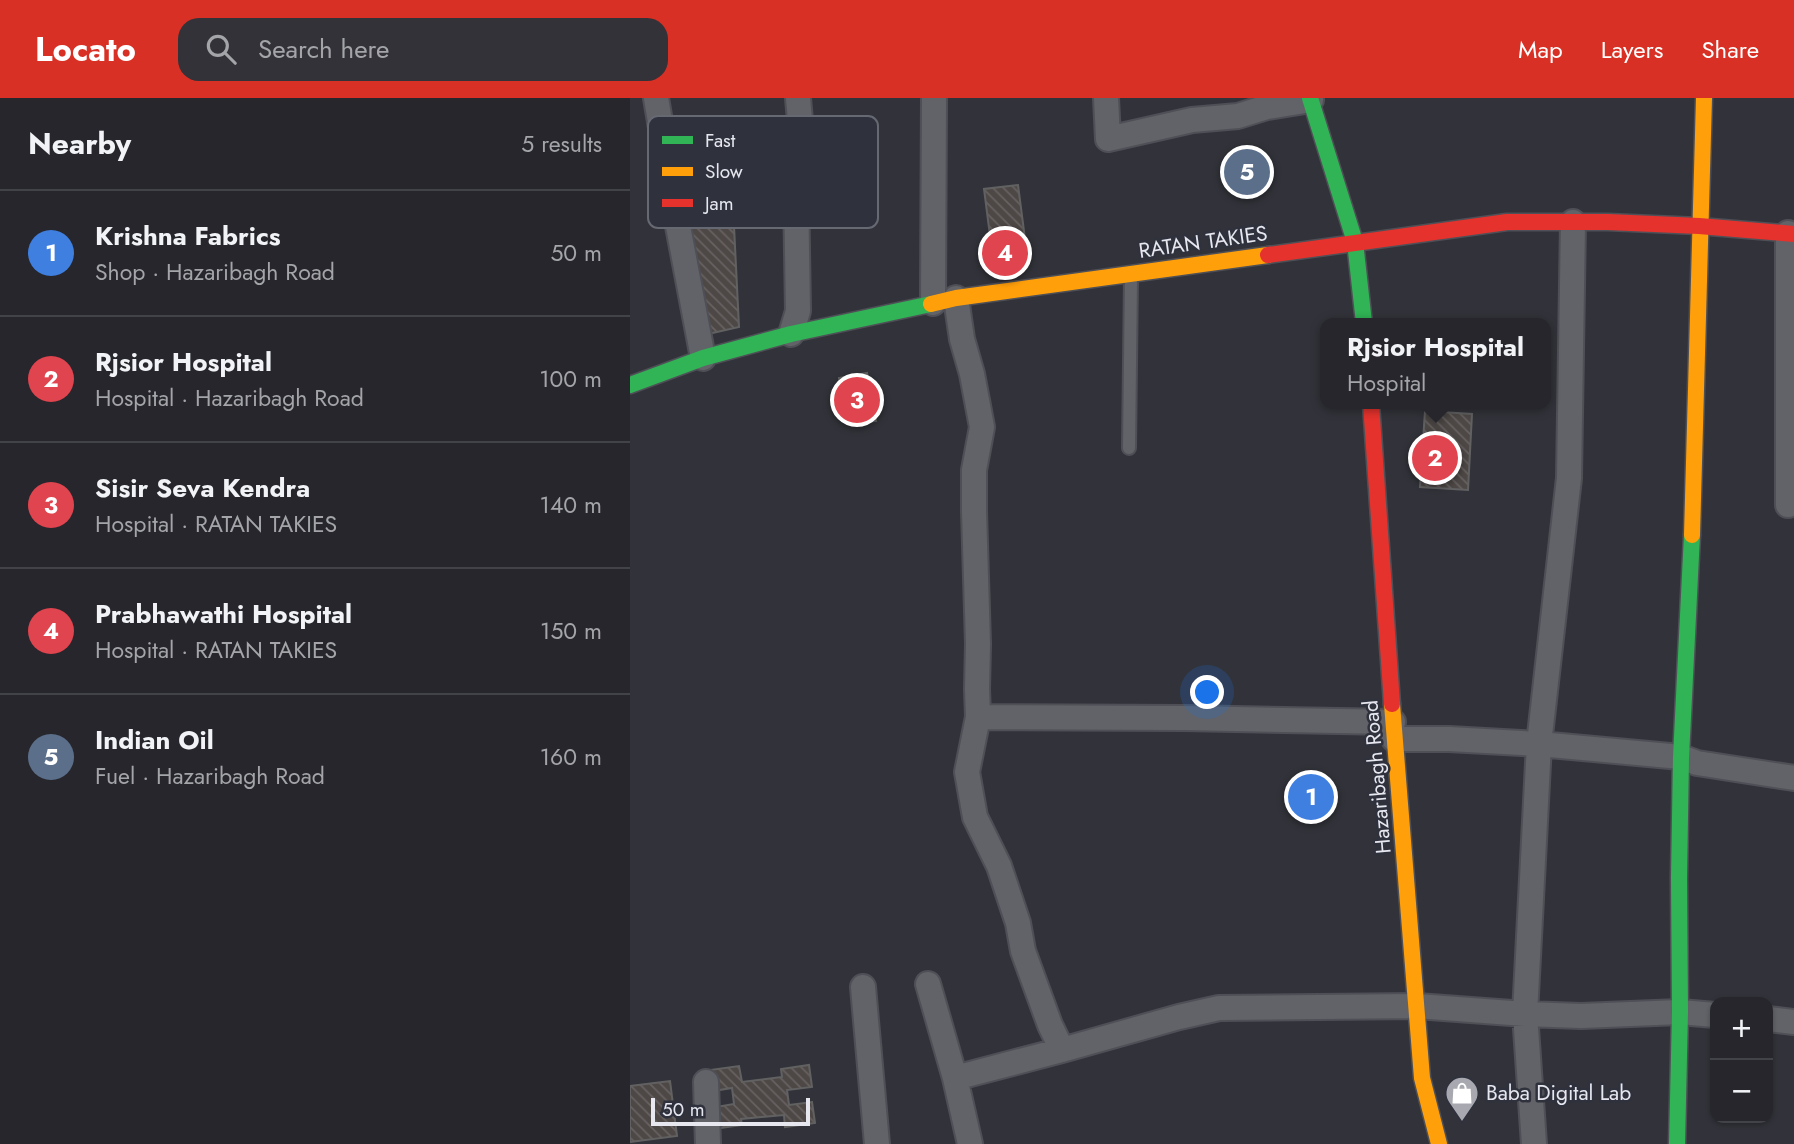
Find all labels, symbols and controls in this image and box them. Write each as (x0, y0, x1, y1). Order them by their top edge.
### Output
search box (178, 18, 668, 81)
text: Locato (35, 26, 136, 73)
icon: search (202, 30, 240, 68)
text: Search here (258, 30, 389, 68)
text: Map (1518, 32, 1563, 67)
text: Layers (1601, 32, 1663, 67)
text: Share (1701, 32, 1759, 67)
legend (648, 116, 878, 228)
text: Nearby (28, 122, 131, 165)
text: 5 results (521, 127, 602, 161)
text: Fast (705, 127, 736, 154)
pin: 5 (1224, 146, 1270, 198)
text: Slow (705, 158, 743, 185)
text: Jam (702, 190, 734, 217)
text: Krishna Fabrics (95, 217, 281, 255)
street label: RATAN TAKIES (1137, 218, 1269, 266)
pin: 4 (982, 227, 1028, 279)
text: 1 (45, 236, 57, 270)
text: 50 m (550, 236, 602, 270)
text: Shop · Hazaribagh Road (95, 255, 335, 289)
popup (1320, 318, 1551, 409)
text: Rjsior Hospital (1347, 328, 1524, 366)
text: Rjsior Hospital (95, 343, 272, 381)
text: 2 (43, 362, 59, 396)
text: 100 m (539, 362, 602, 396)
text: Hospital (1347, 366, 1426, 400)
pin: 3 (834, 374, 880, 426)
text: Hospital · Hazaribagh Road (95, 381, 364, 415)
pin: 2 (1412, 432, 1458, 484)
text: Sisir Seva Kendra (95, 469, 310, 507)
text: 3 (44, 488, 58, 522)
text: 140 m (540, 488, 602, 522)
text: Hospital · RATAN TAKIES (95, 507, 337, 541)
text: Prabhawathi Hospital (95, 595, 352, 633)
text: 4 (43, 614, 59, 648)
text: 150 m (540, 614, 602, 648)
text: Hospital · RATAN TAKIES (95, 633, 337, 667)
your location (1190, 675, 1224, 709)
street label: Hazaribagh Road (1355, 699, 1399, 855)
text: Indian Oil (95, 721, 214, 759)
text: 5 (44, 740, 58, 774)
text: 160 m (540, 740, 602, 774)
text: Fuel · Hazaribagh Road (95, 759, 325, 793)
pin: 1 (1288, 771, 1334, 823)
map controls (1710, 997, 1773, 1123)
button: + (1710, 997, 1773, 1060)
button: − (1710, 1060, 1773, 1123)
shop icon: Baba Digital Lab (1443, 1074, 1481, 1123)
place label: Baba Digital Lab (1486, 1078, 1631, 1108)
scale bar (651, 1095, 810, 1127)
text: 50 m (662, 1096, 705, 1123)

